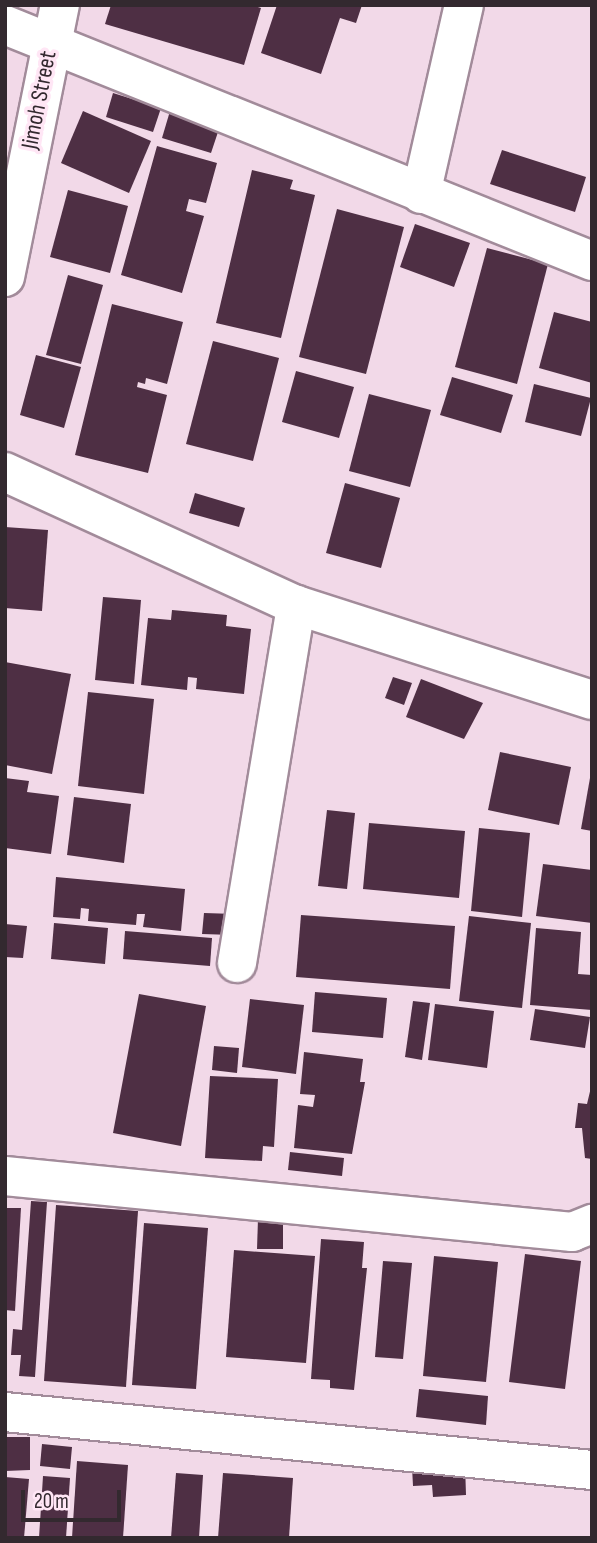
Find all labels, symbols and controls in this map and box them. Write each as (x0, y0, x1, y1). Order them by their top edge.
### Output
street label: Jimoh Street (15, 48, 63, 152)
scale bar (24, 1476, 124, 1520)
text: 20 m (34, 1489, 69, 1514)

